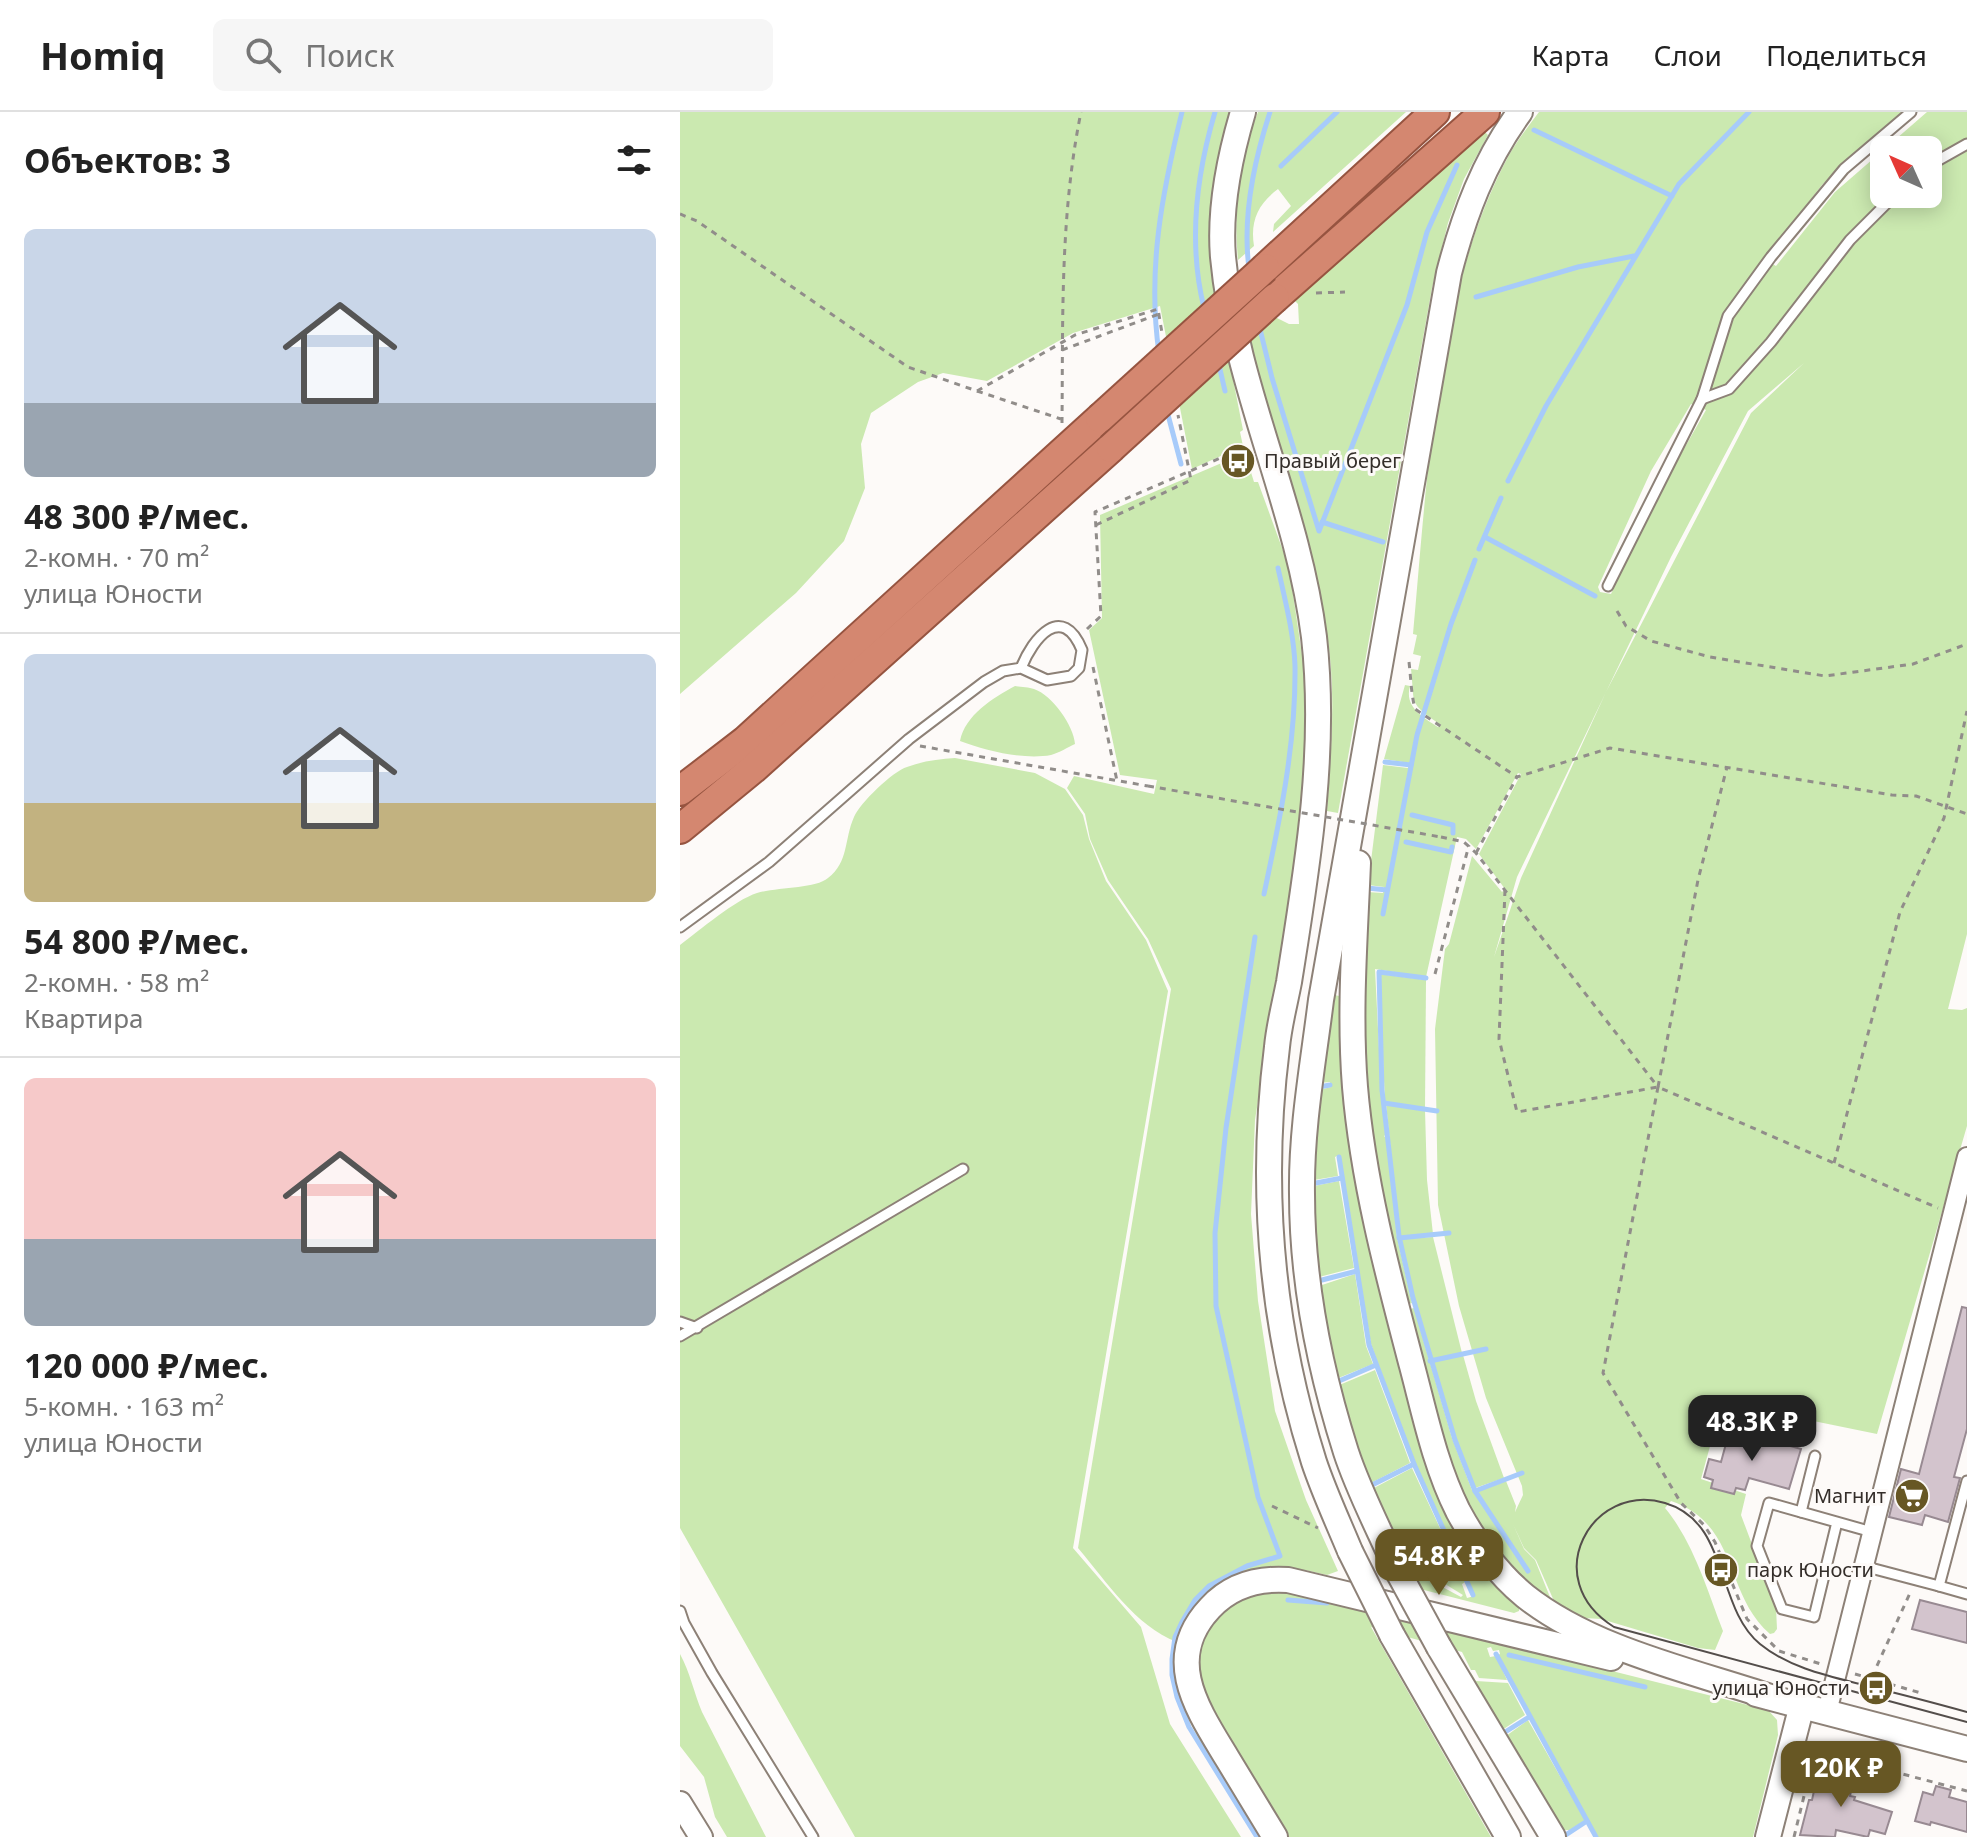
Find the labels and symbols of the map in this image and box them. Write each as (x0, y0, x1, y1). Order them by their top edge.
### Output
north arrow (1870, 136, 1942, 208)
bus stop icon: Правый берег (1219, 442, 1257, 480)
place label: Правый берег (1264, 447, 1401, 474)
pin: 48.3K ₽ (1678, 1395, 1826, 1463)
supermarket icon: Магнит (1893, 1477, 1931, 1515)
place label: Магнит (1814, 1482, 1886, 1509)
pin: 54.8K ₽ (1365, 1529, 1513, 1597)
bus stop icon: парк Юности (1702, 1551, 1740, 1589)
place label: парк Юности (1747, 1556, 1874, 1583)
bus stop icon: улица Юности (1857, 1669, 1895, 1707)
place label: улица Юности (1712, 1674, 1850, 1701)
pin: 120K ₽ (1776, 1741, 1906, 1809)

